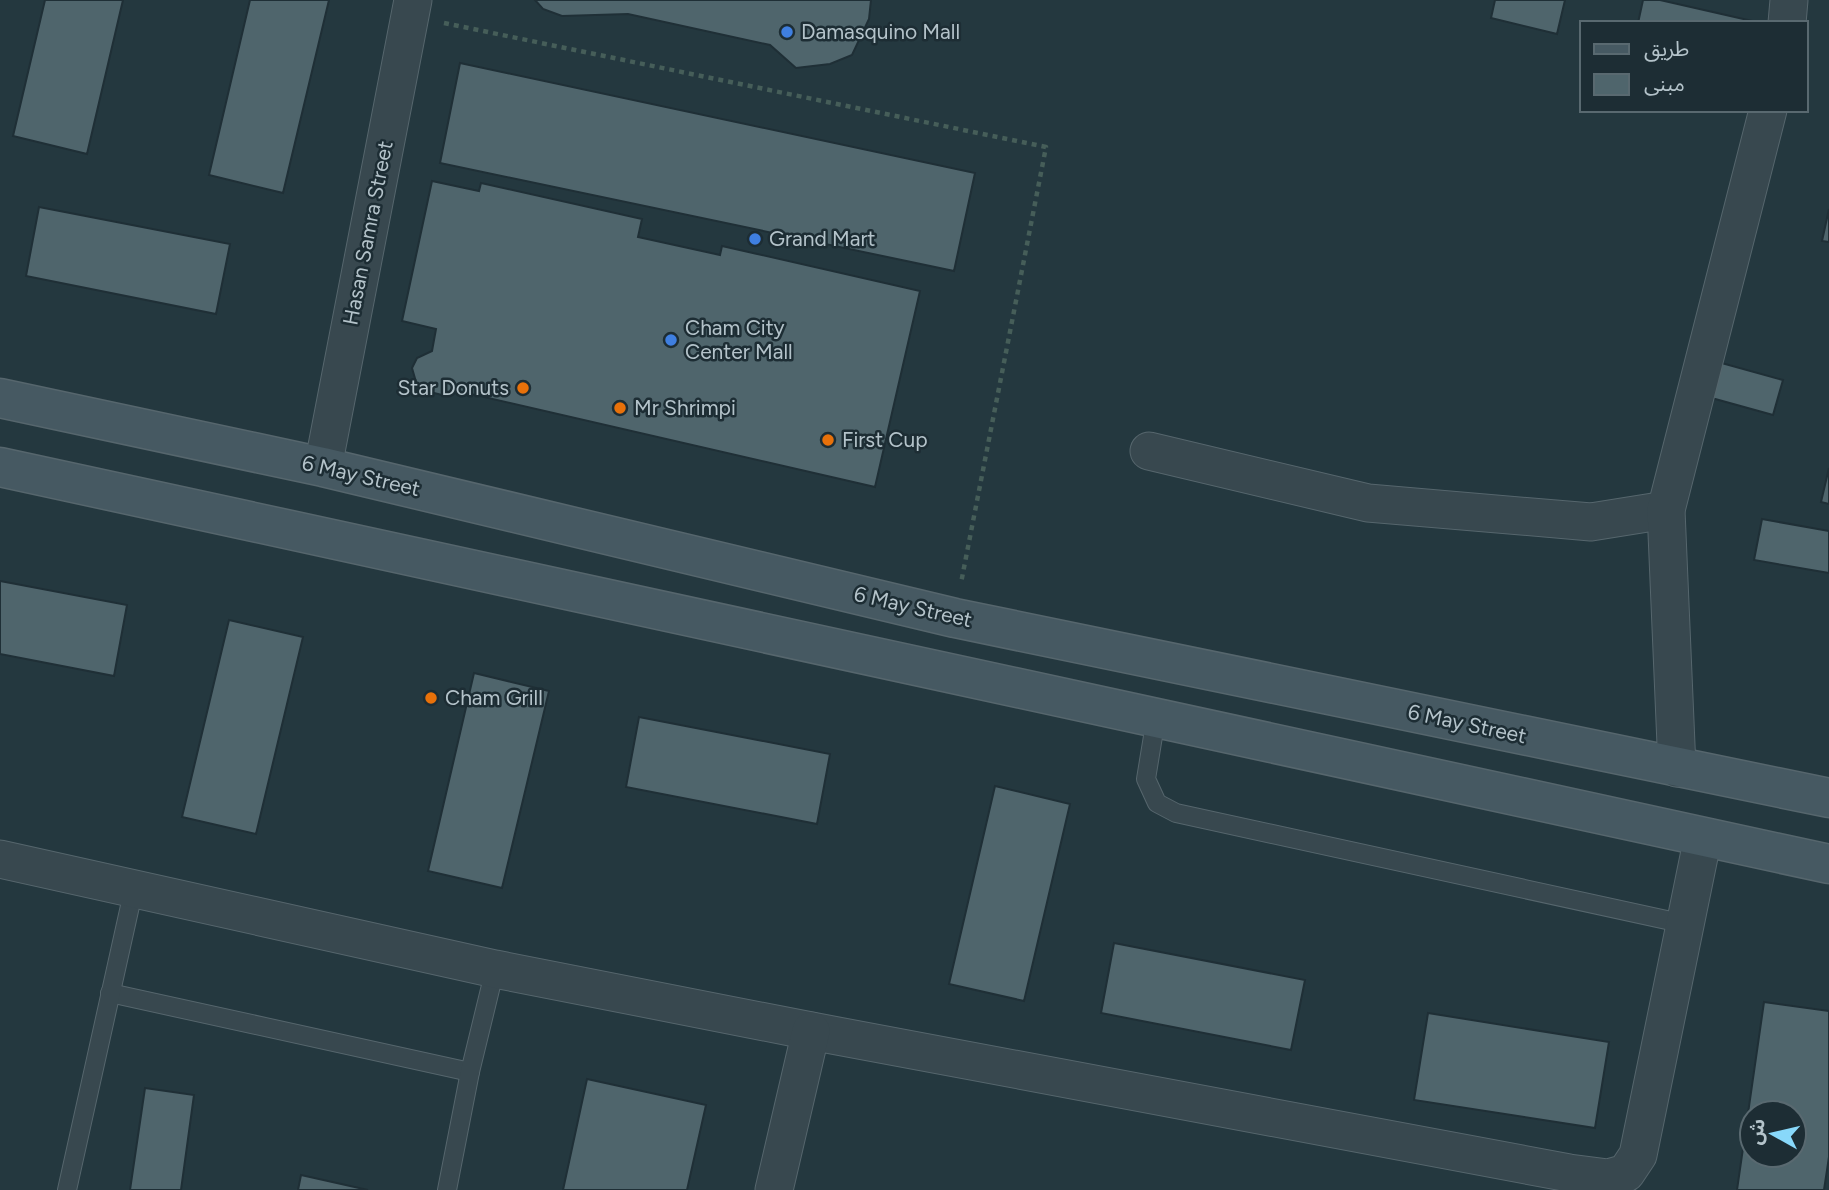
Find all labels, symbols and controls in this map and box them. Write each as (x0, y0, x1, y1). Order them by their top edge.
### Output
place label: Damasquino Mall (801, 19, 960, 44)
legend (1580, 21, 1808, 112)
marker: Damasquino Mall (779, 24, 795, 40)
text: طريق (1644, 36, 1689, 62)
text: مبنى (1644, 71, 1685, 96)
street label: Hasan Samra Street (337, 139, 398, 327)
place label: Grand Mart (769, 226, 876, 251)
marker: Grand Mart (747, 231, 763, 247)
place label: Cham City Center Mall (685, 315, 793, 364)
marker: Cham City Center Mall (663, 332, 679, 348)
place label: Star Donuts (397, 375, 509, 400)
marker: Star Donuts (515, 380, 531, 396)
place label: Mr Shrimpi (634, 395, 736, 420)
marker: Mr Shrimpi (612, 400, 628, 416)
place label: First Cup (842, 427, 928, 452)
marker: First Cup (820, 432, 836, 448)
street label: 6 May Street (300, 450, 423, 501)
street label: 6 May Street (852, 581, 975, 632)
place label: Cham Grill (445, 685, 543, 710)
marker: Cham Grill (423, 690, 439, 706)
street label: 6 May Street (1406, 699, 1529, 748)
north arrow (1738, 1099, 1808, 1169)
text: ش (1743, 1117, 1770, 1146)

